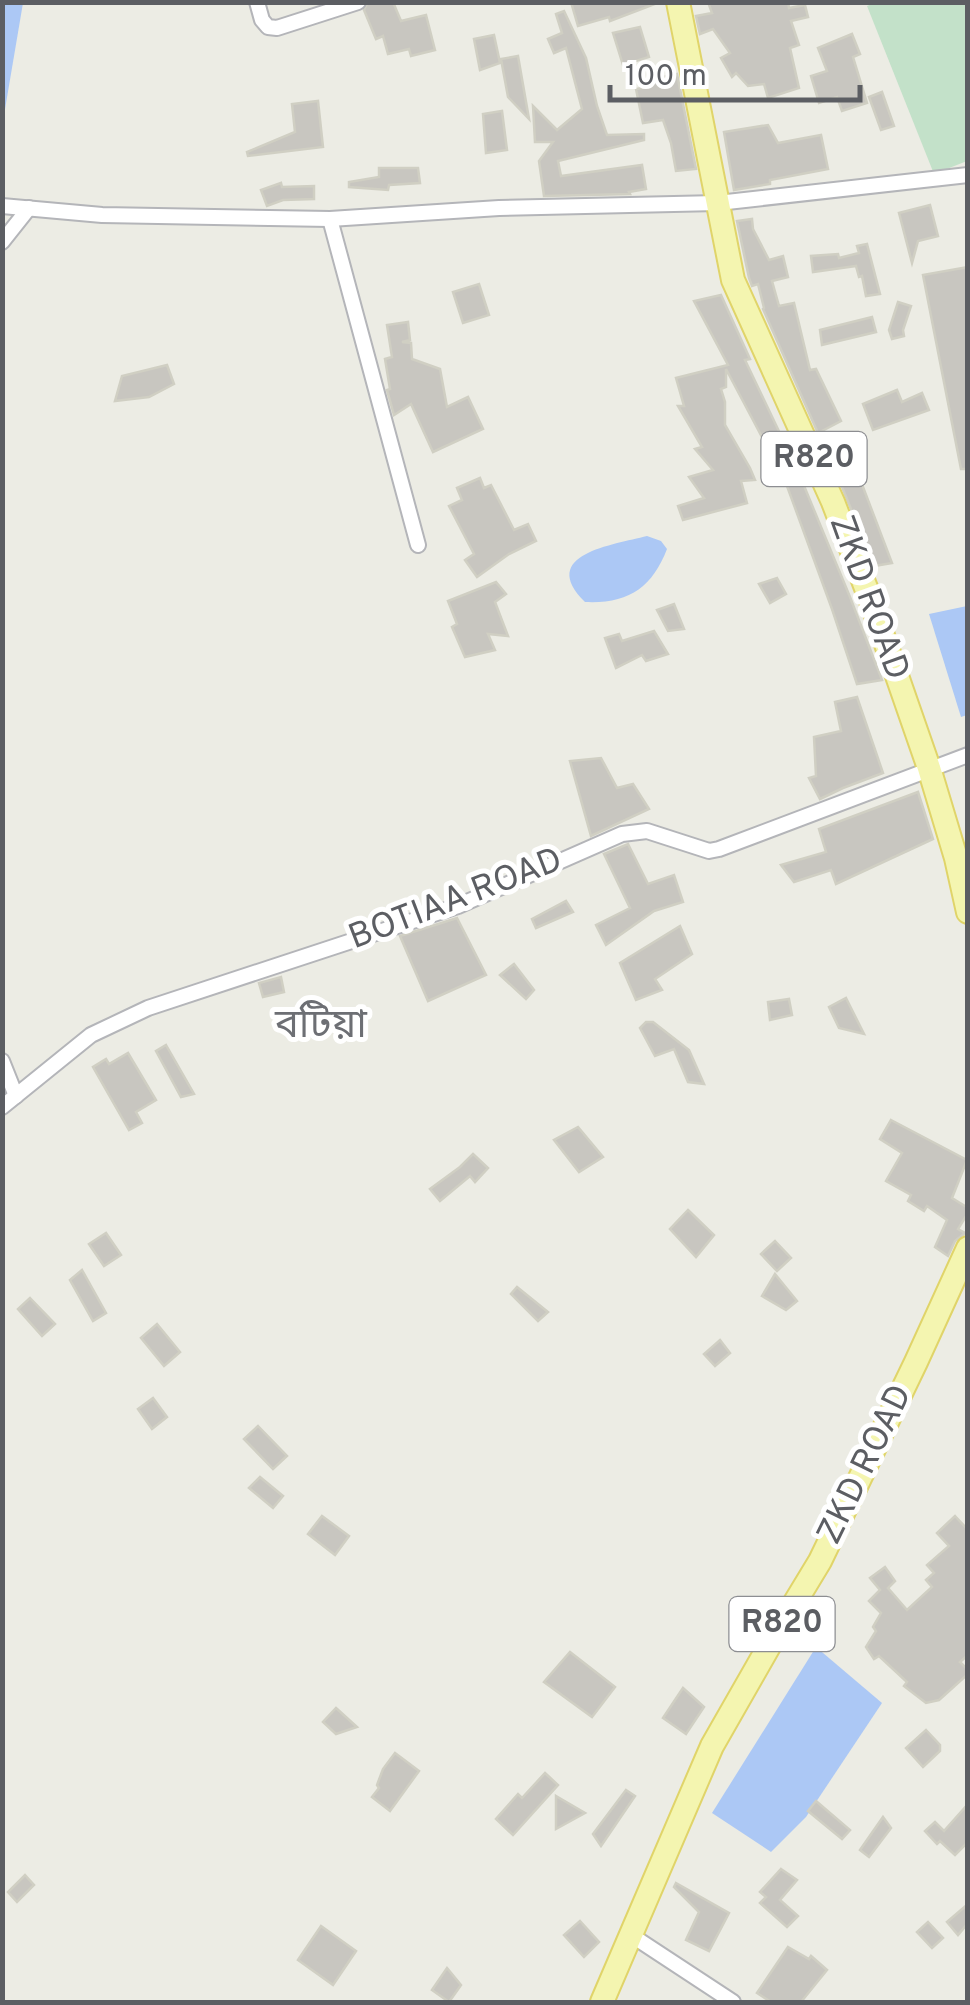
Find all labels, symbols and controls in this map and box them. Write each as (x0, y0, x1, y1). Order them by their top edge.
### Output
scale bar (610, 40, 860, 102)
text: 100 m (625, 59, 707, 96)
road number: R820 (762, 432, 866, 486)
street label: ZKD ROAD (818, 510, 918, 686)
street label: BOTIAA ROAD (343, 839, 569, 961)
district label: বটিয়া (274, 1000, 368, 1052)
street label: ZKD ROAD (809, 1378, 923, 1552)
road number: R820 (730, 1597, 834, 1651)

